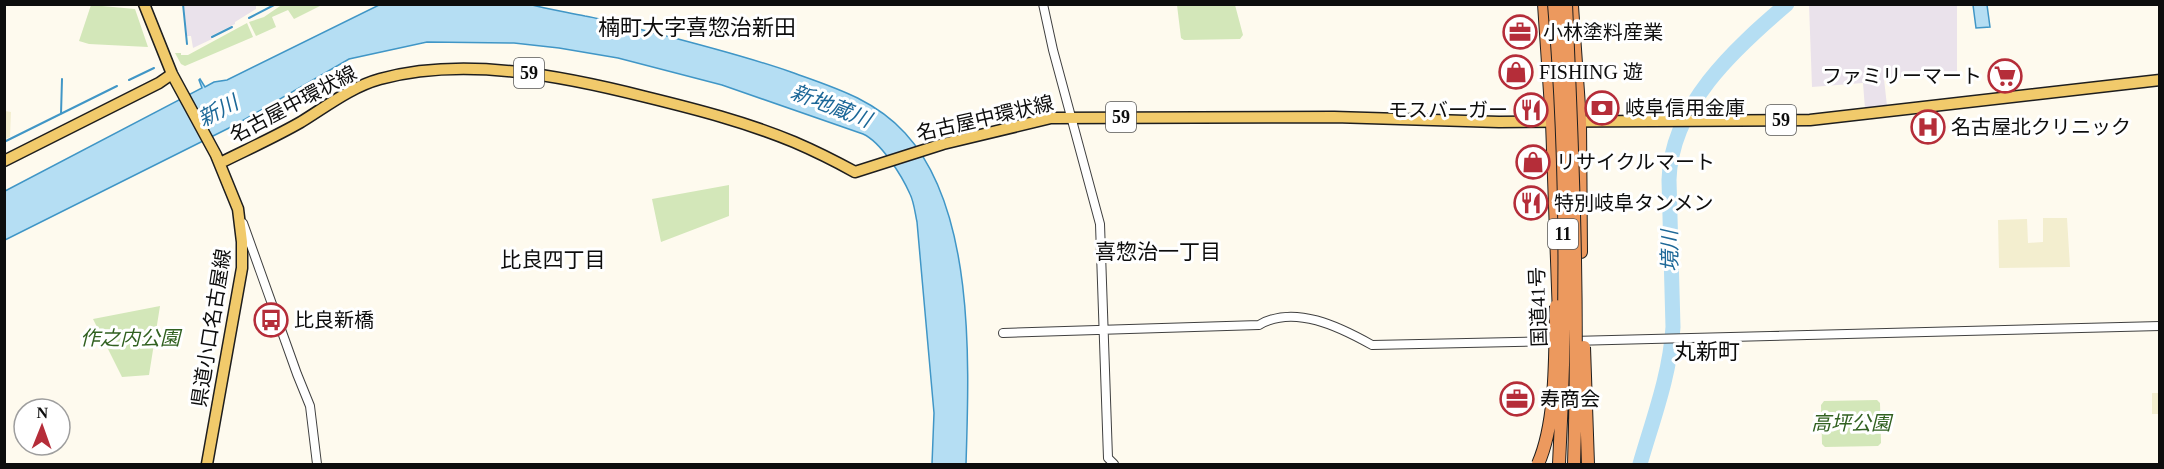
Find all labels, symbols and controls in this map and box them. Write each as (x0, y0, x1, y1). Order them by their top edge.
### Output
office icon: 小林塗料産業 (1502, 14, 1538, 50)
district label: 楠町大字喜惣治新田 (598, 15, 796, 40)
place label: 小林塗料産業 (1543, 21, 1663, 43)
shop icon: FISHING 遊 (1498, 54, 1534, 90)
road number: 59 (514, 58, 544, 88)
supermarket icon: ファミリーマート (1987, 58, 2023, 94)
street label: 名古屋中環状線 (226, 61, 360, 147)
place label: FISHING 遊 (1539, 61, 1643, 83)
place label: ファミリーマート (1822, 65, 1982, 87)
water label: 新地蔵川 (787, 80, 876, 133)
water label: 新川 (194, 90, 244, 131)
bank icon: 岐阜信用金庫 (1584, 90, 1620, 126)
street label: 名古屋中環状線 (914, 92, 1056, 144)
restaurant icon: モスバーガー (1513, 92, 1549, 128)
place label: 岐阜信用金庫 (1625, 97, 1745, 119)
place label: モスバーガー (1388, 99, 1508, 121)
road number: 59 (1106, 102, 1136, 132)
road number: 59 (1766, 105, 1796, 135)
hospital icon: 名古屋北クリニック (1910, 109, 1946, 145)
place label: 名古屋北クリニック (1951, 116, 2131, 138)
shop icon: リサイクルマート (1515, 144, 1551, 180)
place label: リサイクルマート (1556, 151, 1715, 173)
restaurant icon: 特別岐阜タンメン (1513, 185, 1549, 221)
place label: 特別岐阜タンメン (1554, 192, 1713, 214)
road number: 11 (1548, 219, 1578, 249)
water label: 境川 (1658, 228, 1682, 272)
district label: 喜惣治一丁目 (1095, 240, 1221, 264)
street label: 県道小口名古屋線 (188, 247, 234, 409)
district label: 比良四丁目 (501, 248, 606, 272)
street label: 国道41号 (1526, 267, 1550, 347)
bus stop icon: 比良新橋 (253, 302, 289, 338)
place label: 比良新橋 (294, 309, 374, 331)
park label: 作之内公園 (80, 327, 183, 349)
district label: 丸新町 (1674, 339, 1740, 364)
office icon: 寿商会 (1499, 381, 1535, 417)
place label: 寿商会 (1540, 388, 1600, 410)
north arrow (12, 397, 72, 457)
text: N (36, 404, 49, 421)
park label: 高坪公園 (1811, 412, 1894, 434)

